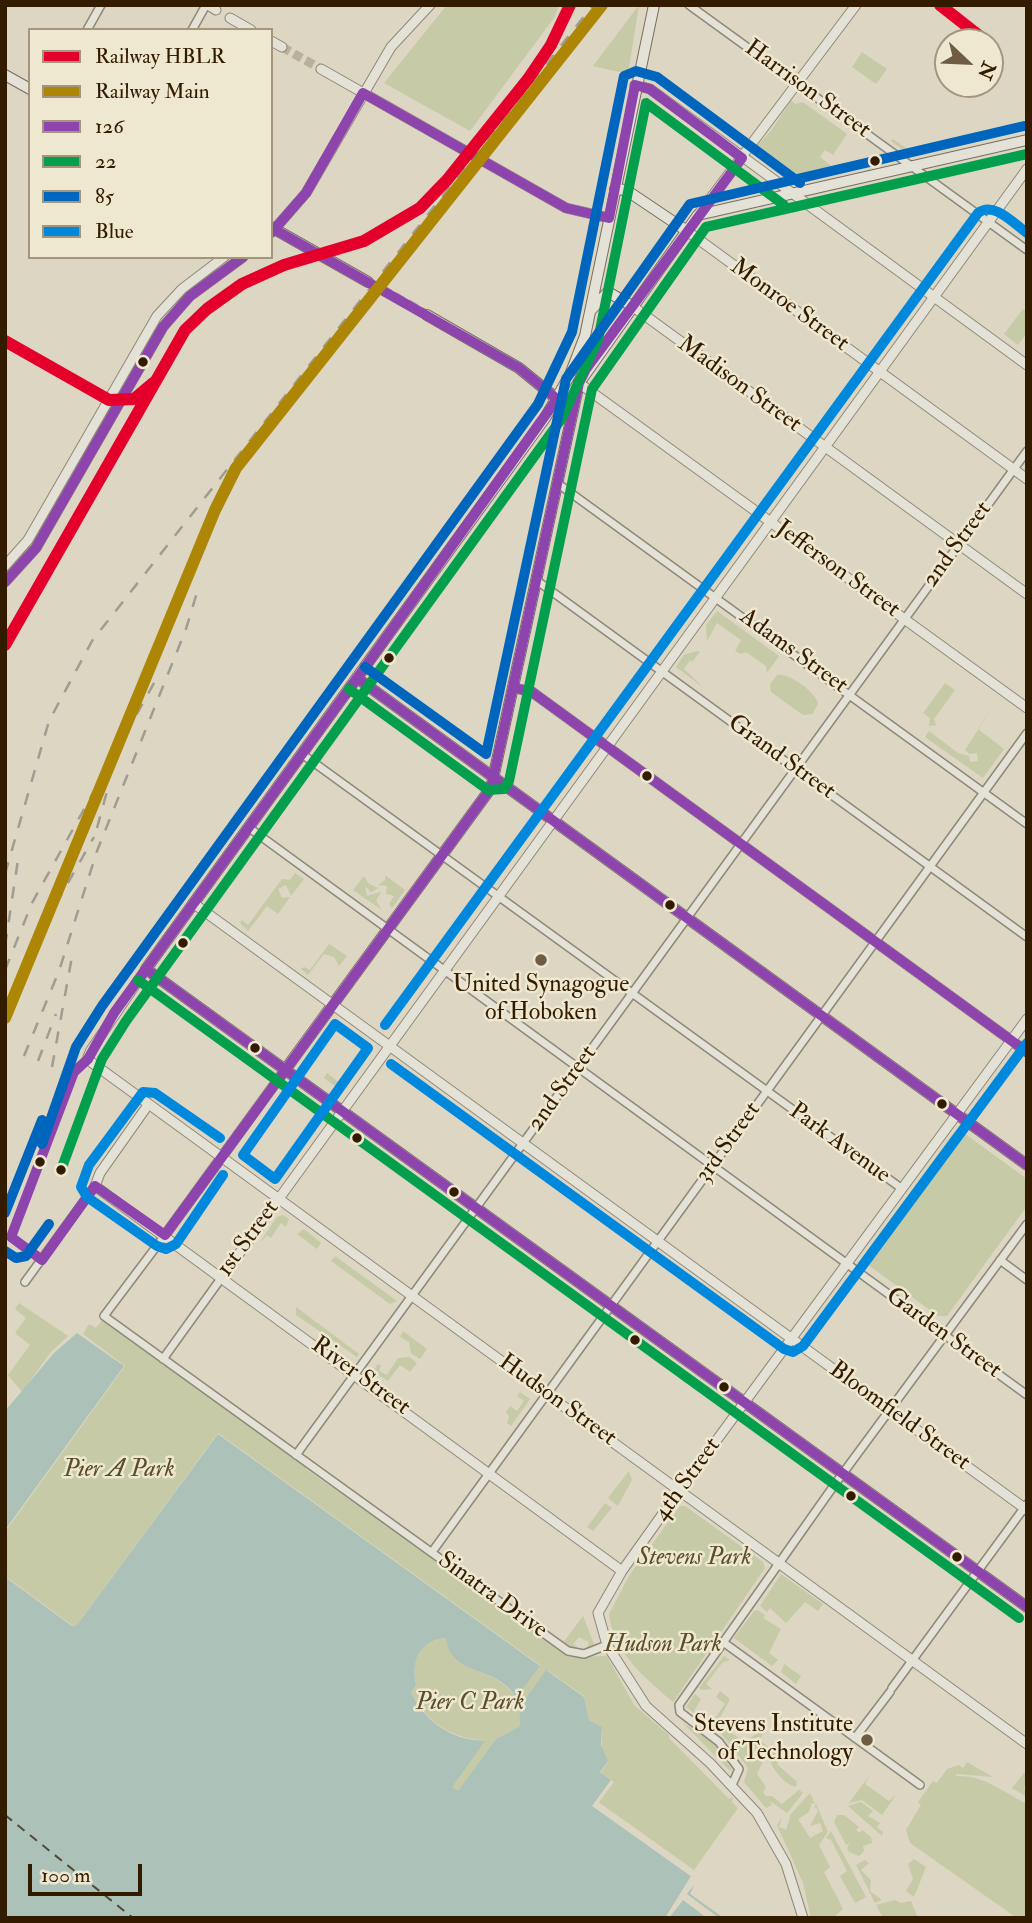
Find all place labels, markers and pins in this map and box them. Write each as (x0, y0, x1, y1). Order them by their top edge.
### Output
unlabelled marker (868, 154, 882, 168)
unlabelled marker (136, 355, 150, 369)
unlabelled marker (382, 651, 396, 665)
unlabelled marker (640, 769, 654, 783)
unlabelled marker (663, 898, 677, 912)
unlabelled marker (176, 936, 190, 950)
marker: United Synagogue of Hoboken (533, 952, 549, 968)
place label: United Synagogue of Hoboken (453, 972, 629, 1028)
unlabelled marker (248, 1041, 262, 1055)
unlabelled marker (935, 1097, 949, 1111)
unlabelled marker (350, 1131, 364, 1145)
unlabelled marker (33, 1155, 47, 1169)
unlabelled marker (54, 1163, 68, 1177)
unlabelled marker (447, 1185, 461, 1199)
unlabelled marker (628, 1333, 642, 1347)
unlabelled marker (717, 1380, 731, 1394)
unlabelled marker (844, 1489, 858, 1503)
unlabelled marker (950, 1550, 964, 1564)
place label: Stevens Institute of Technology (694, 1712, 853, 1768)
marker: Stevens Institute of Technology (859, 1732, 875, 1748)

